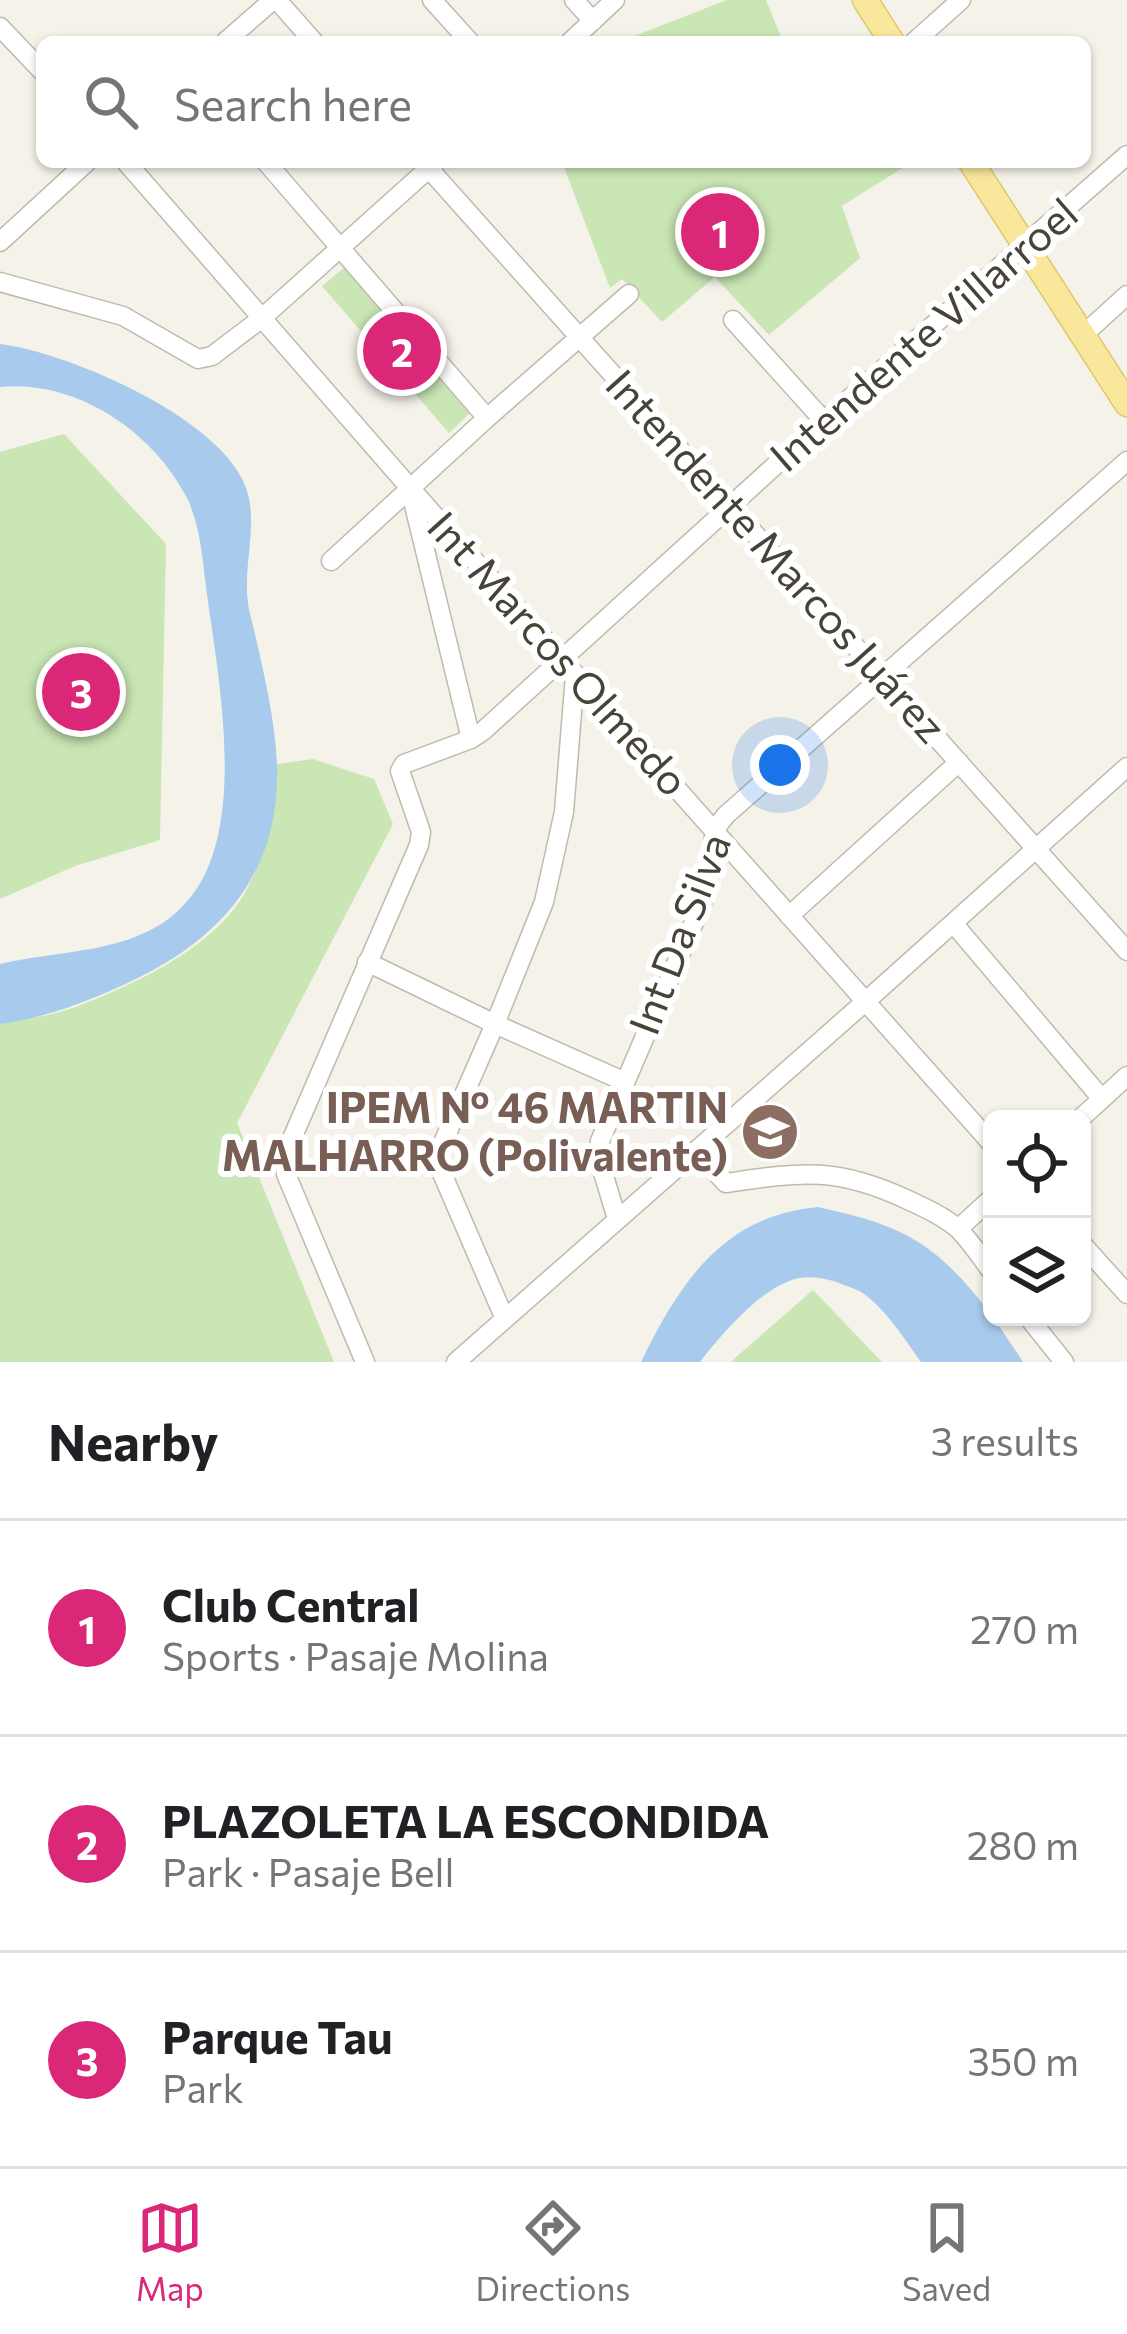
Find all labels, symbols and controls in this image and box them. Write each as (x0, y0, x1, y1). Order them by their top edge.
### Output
search box (36, 36, 1091, 168)
icon: search (78, 69, 144, 135)
text: Search here (174, 75, 412, 130)
street label: Intendente Villarroel (758, 186, 1087, 481)
pin: 1 (681, 187, 759, 277)
pin: 2 (363, 306, 441, 396)
street label: Intendente Marcos Juárez (596, 358, 959, 752)
street label: Int Marcos Olmedo (418, 500, 701, 806)
pin: 3 (42, 647, 120, 737)
your location (750, 735, 810, 795)
street label: Int Da Silva (616, 825, 740, 1041)
place label: IPEM Nº 46 MARTIN MALHARRO (Polivalente) (222, 1080, 728, 1180)
school or university icon: IPEM Nº 46 MARTIN MALHARRO (Polivalente) (739, 1101, 801, 1163)
map controls (983, 1110, 1091, 1326)
button: locate (983, 1110, 1091, 1218)
button: layers (983, 1218, 1091, 1326)
text: Nearby (48, 1409, 218, 1472)
text: 3 results (931, 1416, 1079, 1464)
text: Club Central (162, 1576, 420, 1631)
text: 1 (78, 1604, 96, 1652)
text: 270 m (970, 1604, 1079, 1652)
text: Sports · Pasaje Molina (162, 1631, 549, 1679)
text: PLAZOLETA LA ESCONDIDA (162, 1792, 769, 1847)
text: 2 (76, 1820, 98, 1868)
text: 280 m (967, 1820, 1079, 1868)
text: Park · Pasaje Bell (162, 1847, 454, 1895)
text: Parque Tau (162, 2008, 393, 2063)
text: 3 (76, 2036, 98, 2084)
text: 350 m (967, 2036, 1079, 2084)
text: Park (162, 2063, 244, 2111)
tab: Map (136, 2195, 204, 2308)
tab: Directions (476, 2195, 630, 2308)
tab: Saved (902, 2195, 991, 2308)

